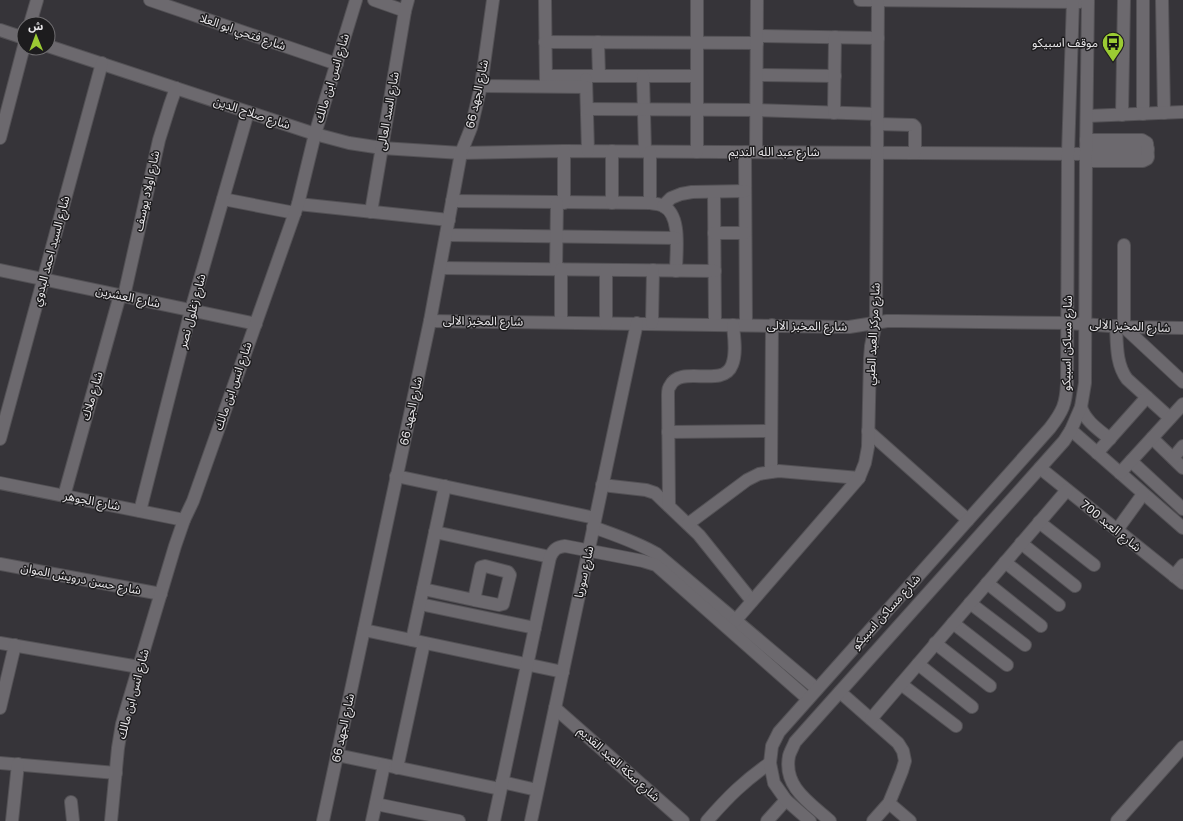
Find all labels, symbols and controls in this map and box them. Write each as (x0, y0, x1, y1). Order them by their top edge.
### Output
street label: شارع فتحي ابو العلا (197, 10, 288, 56)
north arrow (16, 16, 56, 56)
text: ش (28, 19, 43, 33)
bus stop icon: موقف اسبيكو (1100, 30, 1126, 63)
street label: شارع انس ابن مالك (311, 31, 354, 125)
place label: موقف اسبيكو (1032, 35, 1098, 50)
street label: شارع الجهد 66 (462, 58, 493, 130)
street label: شارع السد العالى (373, 70, 404, 152)
street label: شارع صلاح الدين (211, 93, 292, 134)
street label: شارع عبد الله النديم (728, 144, 820, 161)
street label: شارع اولاد يوسف (131, 149, 164, 233)
street label: شارع السيد احمد البدوي (29, 194, 75, 308)
street label: شارع زغلول نصر (174, 272, 211, 351)
street label: شارع العشرين (94, 282, 162, 313)
street label: شارع مركز العبد الطبي (862, 282, 885, 386)
street label: شارع مساكن اسبيكو (1058, 295, 1077, 391)
street label: شارع المخبز الالى (443, 312, 523, 331)
street label: شارع المخبز الالى (1089, 316, 1171, 337)
street label: شارع المخبز الالى (767, 317, 847, 336)
street label: شارع انس ابن مالك (210, 340, 257, 433)
street label: شارع ملاك (77, 370, 108, 423)
street label: شارع الجهد 66 (396, 375, 427, 447)
street label: شارع الجوهر (61, 487, 122, 515)
street label: شارع العبد 700 (1077, 497, 1145, 556)
street label: شارع سوريا (571, 545, 598, 600)
street label: شارع حسن درويش الموان (19, 559, 143, 600)
street label: شارع مساكن اسبيكو (848, 571, 925, 654)
street label: شارع انس ابن مالك (113, 647, 154, 741)
street label: شارع الجهد 66 (328, 692, 359, 764)
street label: شارع سكة العبد القديم (574, 723, 663, 806)

